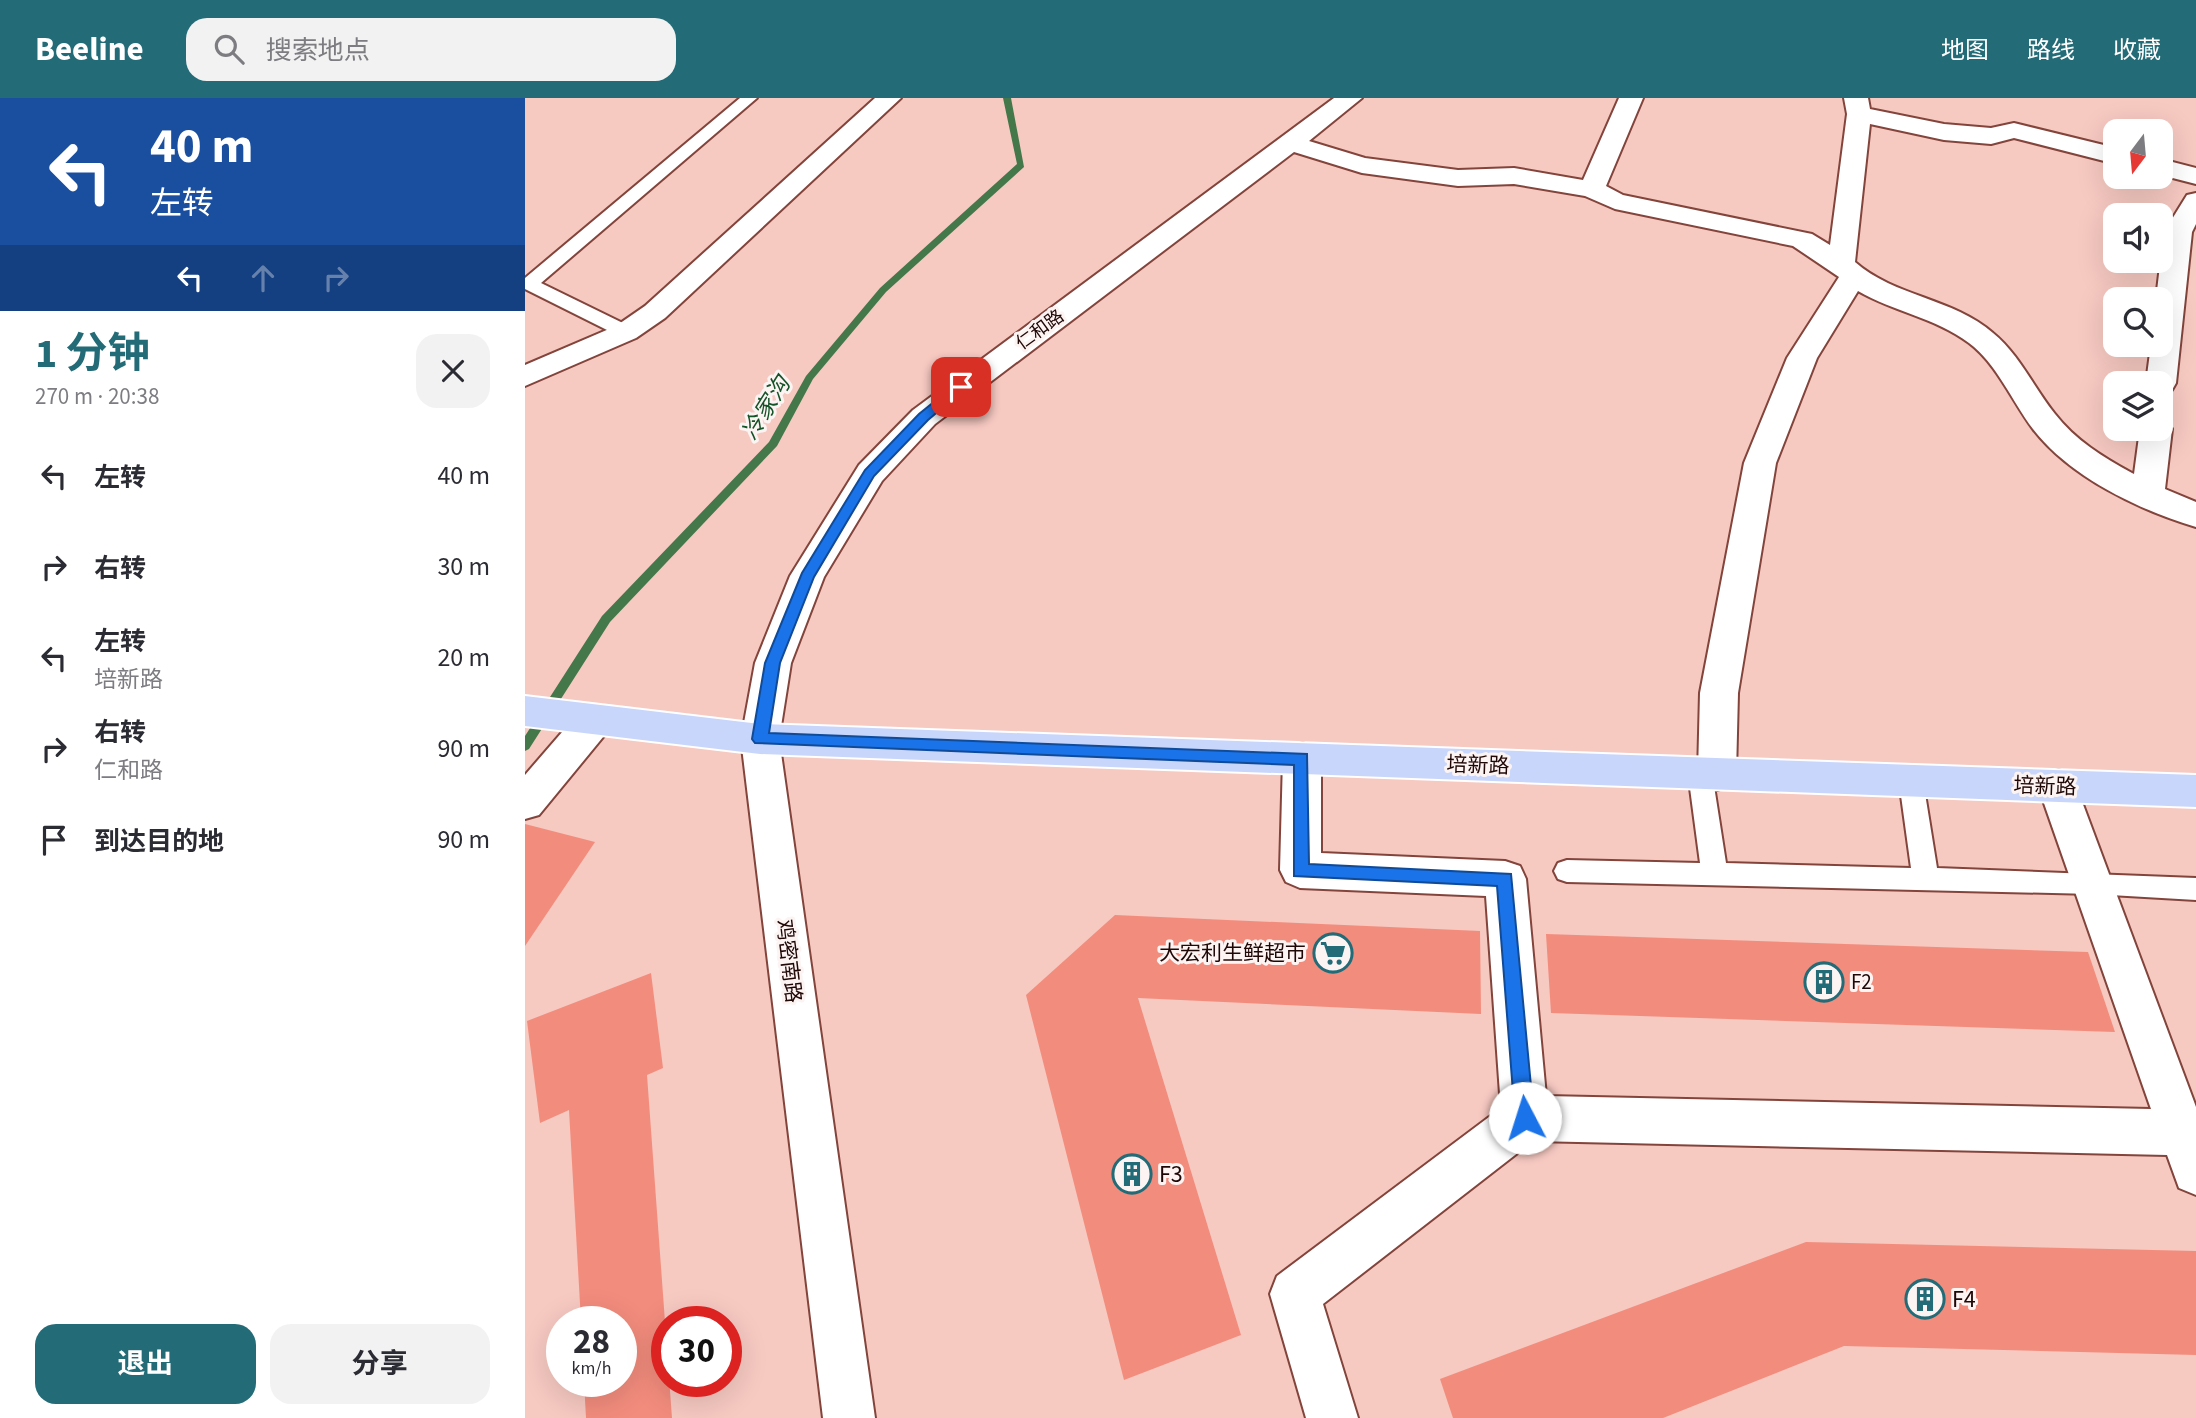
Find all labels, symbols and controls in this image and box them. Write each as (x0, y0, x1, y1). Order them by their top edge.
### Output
search box (186, 18, 676, 81)
text: Beeline (35, 26, 144, 73)
icon: search (210, 30, 248, 68)
text: 搜索地点 (266, 32, 370, 69)
text: 地图 (1941, 33, 1989, 68)
text: 路线 (2027, 33, 2075, 68)
text: 收藏 (2113, 33, 2161, 68)
text: 40 m (150, 112, 254, 182)
north arrow (2103, 119, 2173, 189)
map controls (2103, 119, 2173, 441)
icon: left (35, 126, 126, 217)
text: 左转 (150, 181, 214, 227)
button: sound (2103, 203, 2173, 273)
icon: left (171, 259, 209, 297)
icon: ahead (244, 259, 282, 297)
icon: right (317, 259, 355, 297)
button: search (2103, 287, 2173, 357)
street label: 仁和路 (1011, 304, 1069, 356)
text: 1 分钟 (35, 324, 150, 384)
button: close (416, 334, 490, 408)
pin (931, 357, 991, 417)
water label: 冷家沟 (734, 367, 800, 446)
icon: arrive (942, 368, 980, 406)
button: layers (2103, 371, 2173, 441)
text: 270 m · 20:38 (35, 380, 159, 413)
icon: left (35, 457, 73, 495)
text: 40 m (437, 457, 490, 494)
text: 左转 (94, 459, 146, 496)
icon: right (35, 548, 73, 586)
text: 30 m (437, 548, 490, 585)
text: 右转 (94, 550, 146, 587)
text: 左转 (94, 623, 146, 660)
icon: left (35, 639, 73, 677)
text: 20 m (437, 639, 490, 676)
text: 培新路 (94, 663, 163, 696)
text: 右转 (94, 714, 146, 751)
icon: right (35, 730, 73, 768)
text: 90 m (437, 730, 490, 767)
street label: 培新路 (1446, 749, 1510, 781)
text: 仁和路 (94, 754, 163, 787)
street label: 培新路 (2013, 770, 2077, 802)
icon: arrive (35, 821, 73, 859)
text: 90 m (437, 821, 490, 858)
text: 到达目的地 (94, 823, 224, 860)
street label: 鸡密南路 (769, 917, 809, 1005)
supermarket icon: 大宏利生鲜超市 (1312, 932, 1354, 974)
place label: 大宏利生鲜超市 (1159, 938, 1306, 968)
building icon: F2 (1803, 961, 1845, 1003)
place label: F2 (1851, 967, 1872, 997)
position arrow (1488, 1081, 1562, 1155)
building icon: F3 (1111, 1153, 1153, 1195)
place label: F3 (1159, 1157, 1183, 1192)
building icon: F4 (1904, 1278, 1946, 1320)
place label: F4 (1952, 1282, 1976, 1317)
speed limit sign: 30 (651, 1306, 742, 1397)
text: 28 (573, 1317, 610, 1367)
button: 退出 (35, 1324, 256, 1404)
button: 分享 (270, 1324, 490, 1404)
text: km/h (572, 1356, 611, 1381)

